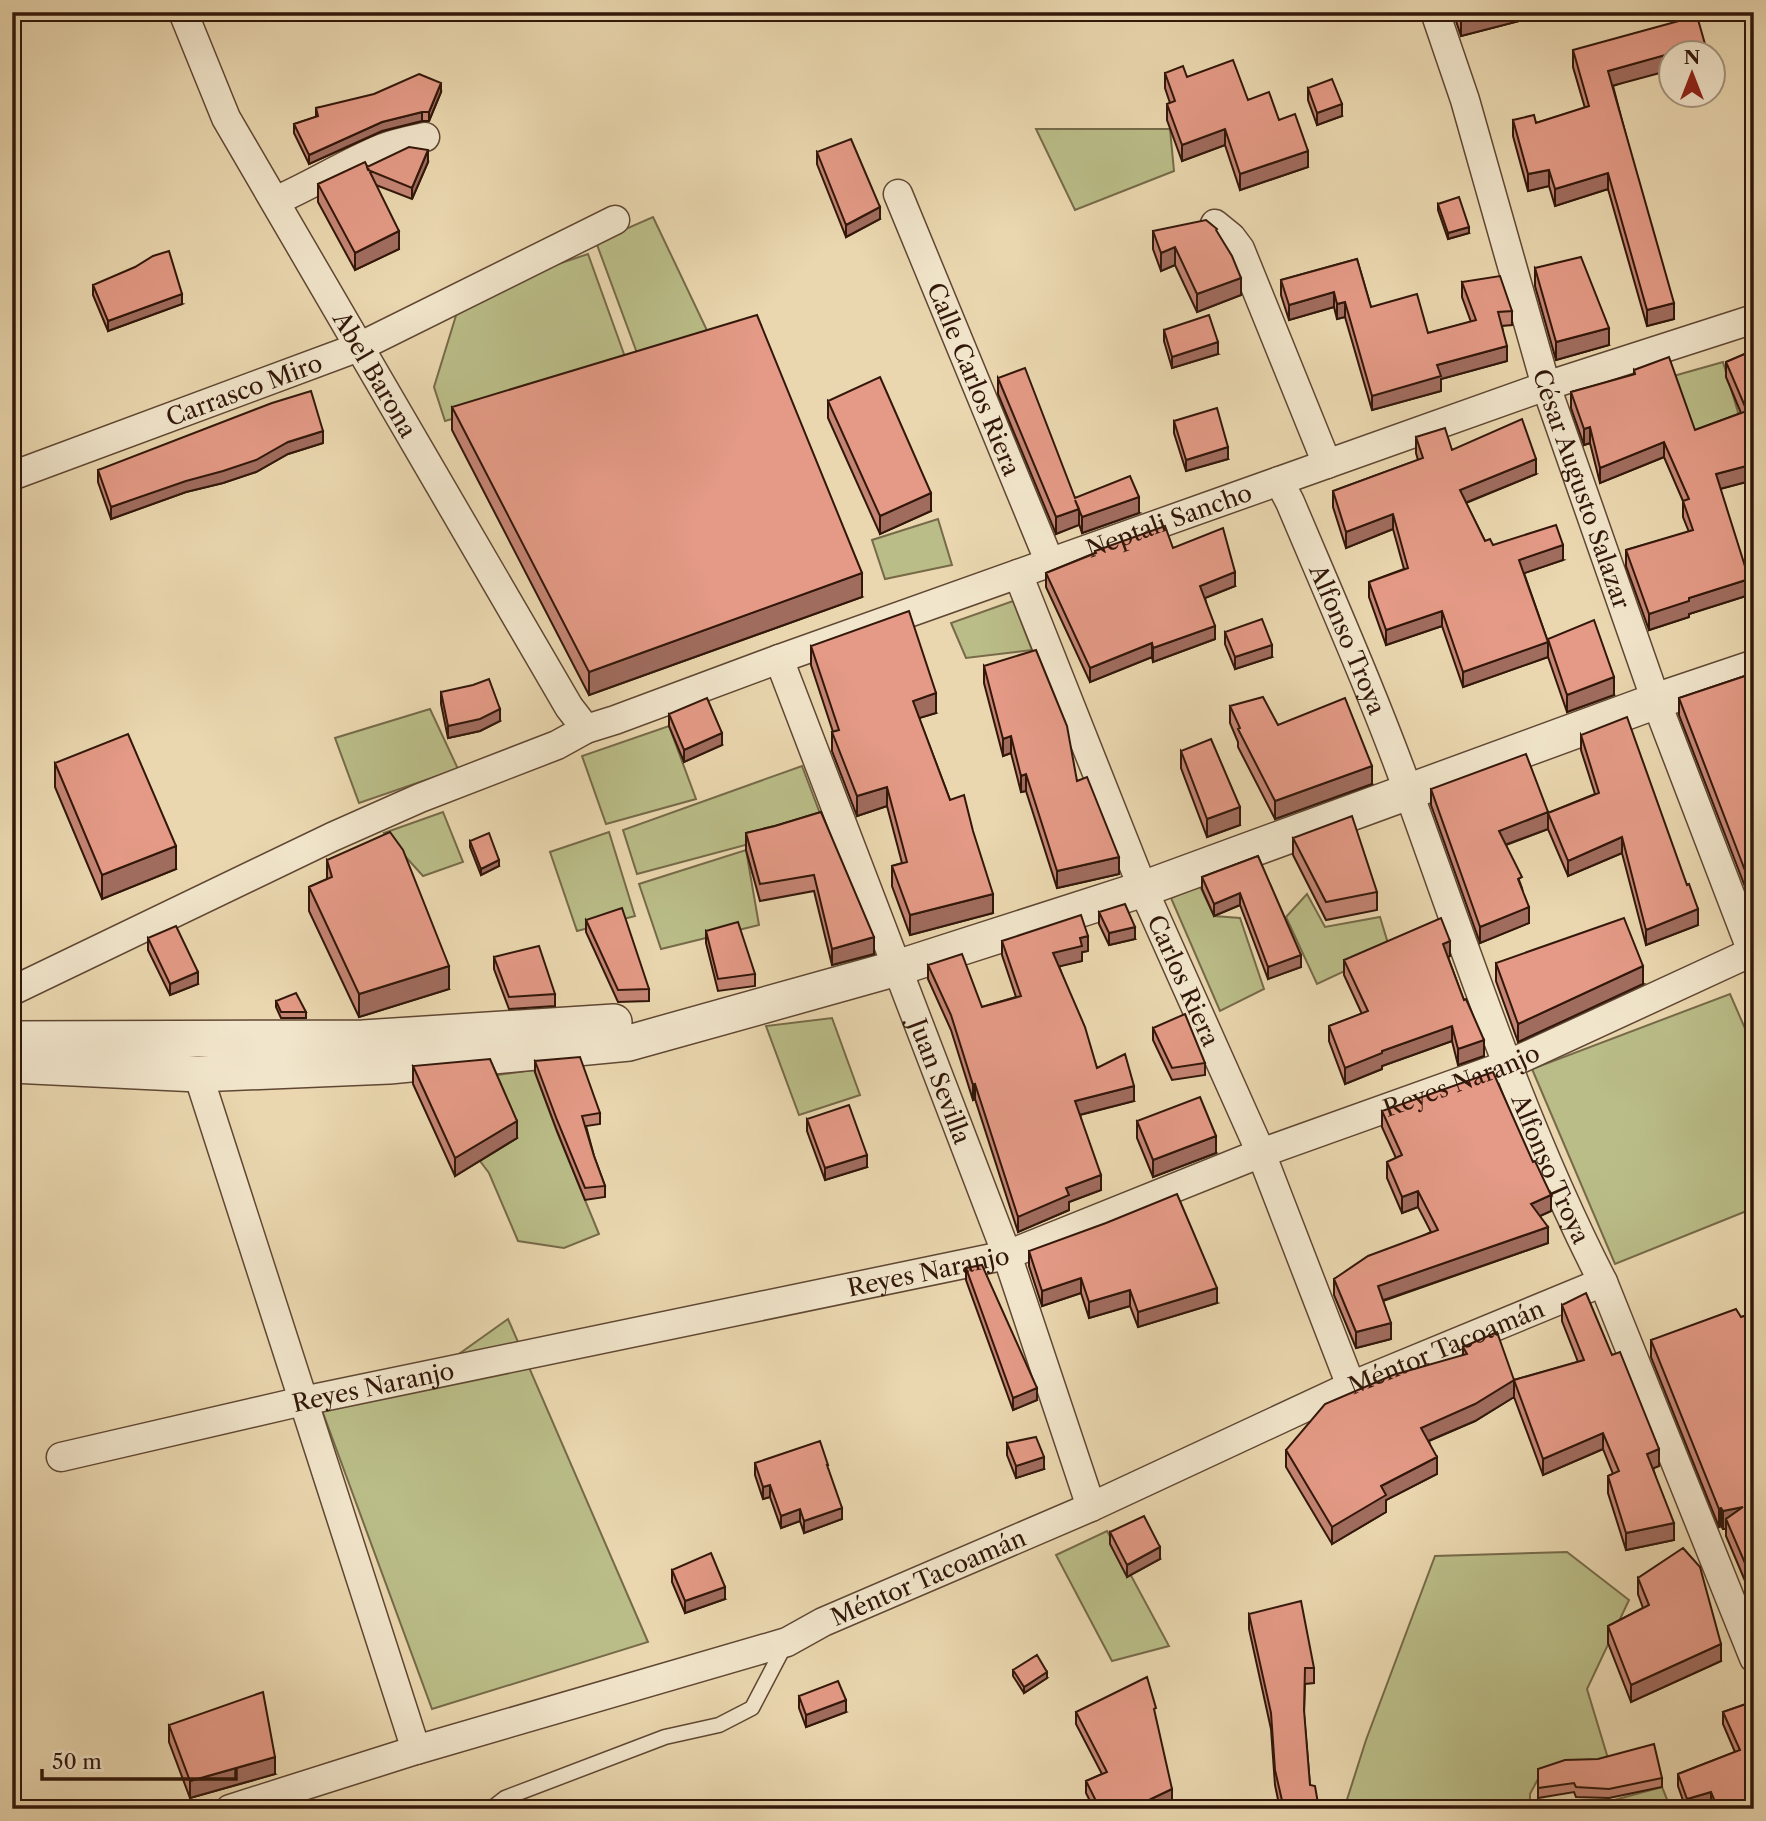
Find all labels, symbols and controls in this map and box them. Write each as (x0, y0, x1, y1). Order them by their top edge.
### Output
north arrow (1658, 38, 1728, 108)
text: N (1684, 46, 1700, 69)
street label: Calle Carlos Riera (921, 278, 1027, 480)
street label: Abel Barona (327, 305, 423, 443)
street label: Carrasco Miro (162, 348, 326, 432)
street label: César Augusto Salazar (1527, 366, 1637, 612)
street label: Neptali Sancho (1082, 477, 1256, 563)
street label: Alfonso Troya (1303, 559, 1392, 719)
street label: Carlos Riera (1142, 910, 1226, 1051)
street label: Juan Sevilla (902, 1011, 978, 1148)
street label: Reyes Naranjo (1379, 1038, 1544, 1123)
street label: Alfonso Troya (1506, 1089, 1596, 1248)
street label: Reyes Naranjo (845, 1240, 1012, 1302)
street label: Méntor Tacoamán (1344, 1293, 1548, 1400)
street label: Reyes Naranjo (289, 1356, 457, 1418)
street label: Méntor Tacoamán (826, 1522, 1030, 1632)
scale bar (42, 1737, 236, 1781)
text: 50 m (52, 1749, 102, 1774)

